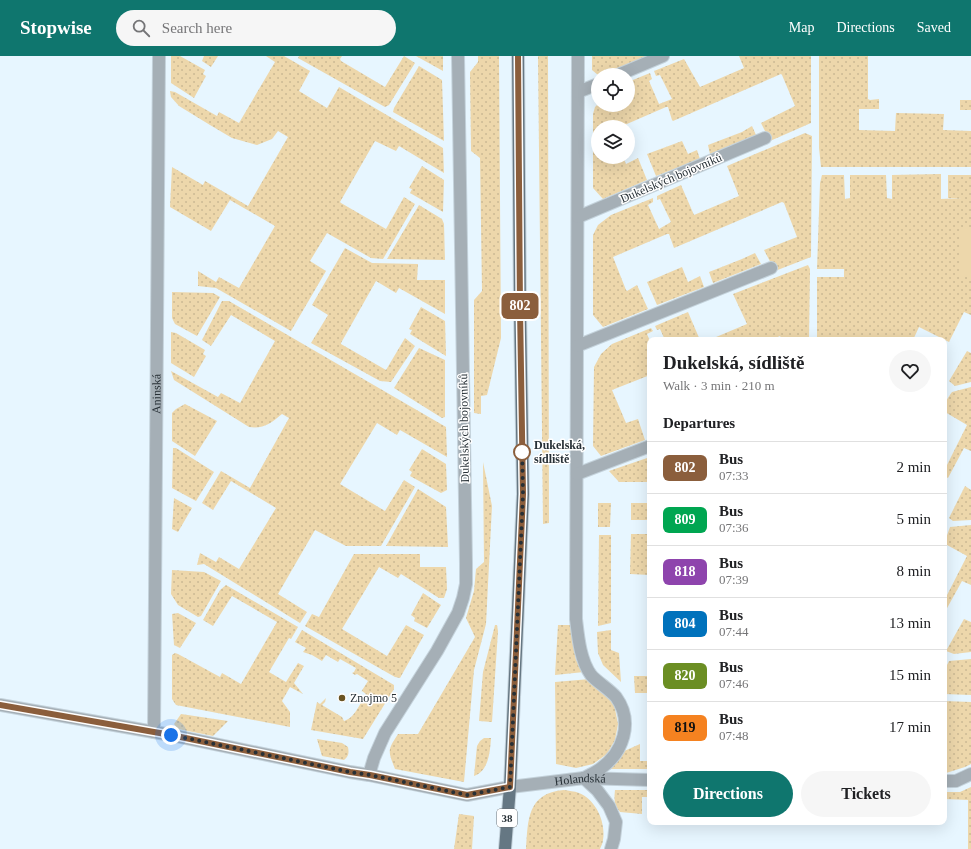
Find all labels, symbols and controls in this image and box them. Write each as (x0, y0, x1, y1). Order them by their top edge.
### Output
search box (116, 10, 396, 46)
text: Stopwise (20, 17, 92, 38)
icon: search (130, 17, 152, 39)
text: Search here (162, 20, 232, 36)
text: Map (789, 20, 814, 35)
text: Directions (836, 20, 895, 35)
text: Saved (917, 20, 951, 35)
map controls (591, 68, 635, 164)
button: locate (591, 68, 635, 112)
button: layers (591, 120, 635, 164)
street label: Dukelských bojovníků (618, 150, 724, 206)
line badge: 802 (497, 293, 543, 319)
text: 802 (510, 298, 531, 313)
button: heart (889, 350, 931, 392)
text: Dukelská, sídliště (663, 352, 804, 373)
street label: Aninská (149, 373, 164, 414)
street label: Dukelských bojovníků (456, 373, 472, 483)
text: Walk · 3 min · 210 m (663, 378, 775, 393)
text: Departures (663, 415, 735, 431)
place label: Dukelská, sídliště (534, 438, 585, 466)
marker: Dukelská, sídliště (513, 443, 531, 461)
text: Bus (719, 451, 743, 467)
text: 2 min (896, 459, 931, 475)
text: 802 (675, 460, 696, 475)
text: 07:33 (719, 468, 749, 483)
text: Bus (719, 503, 743, 519)
text: 5 min (896, 511, 931, 527)
text: 809 (675, 512, 696, 527)
text: 07:36 (719, 520, 749, 535)
text: Bus (719, 555, 743, 571)
text: 8 min (896, 563, 931, 579)
text: 818 (675, 564, 696, 579)
text: 07:39 (719, 572, 749, 587)
text: Bus (719, 607, 743, 623)
text: 13 min (889, 615, 931, 631)
text: 804 (675, 616, 696, 631)
text: 07:44 (719, 624, 749, 639)
text: Bus (719, 659, 743, 675)
text: 15 min (889, 667, 931, 683)
text: 820 (675, 668, 696, 683)
text: 07:46 (719, 676, 749, 691)
place label: Znojmo 5 (350, 691, 397, 705)
marker: Znojmo 5 (337, 693, 347, 703)
text: Bus (719, 711, 743, 727)
text: 17 min (889, 719, 931, 735)
text: 819 (675, 720, 696, 735)
your location (161, 725, 181, 745)
text: 07:48 (719, 728, 749, 743)
street label: Holandská (554, 771, 607, 789)
button: Directions (663, 771, 793, 817)
button: Tickets (801, 771, 931, 817)
road number: 38 (497, 809, 517, 827)

